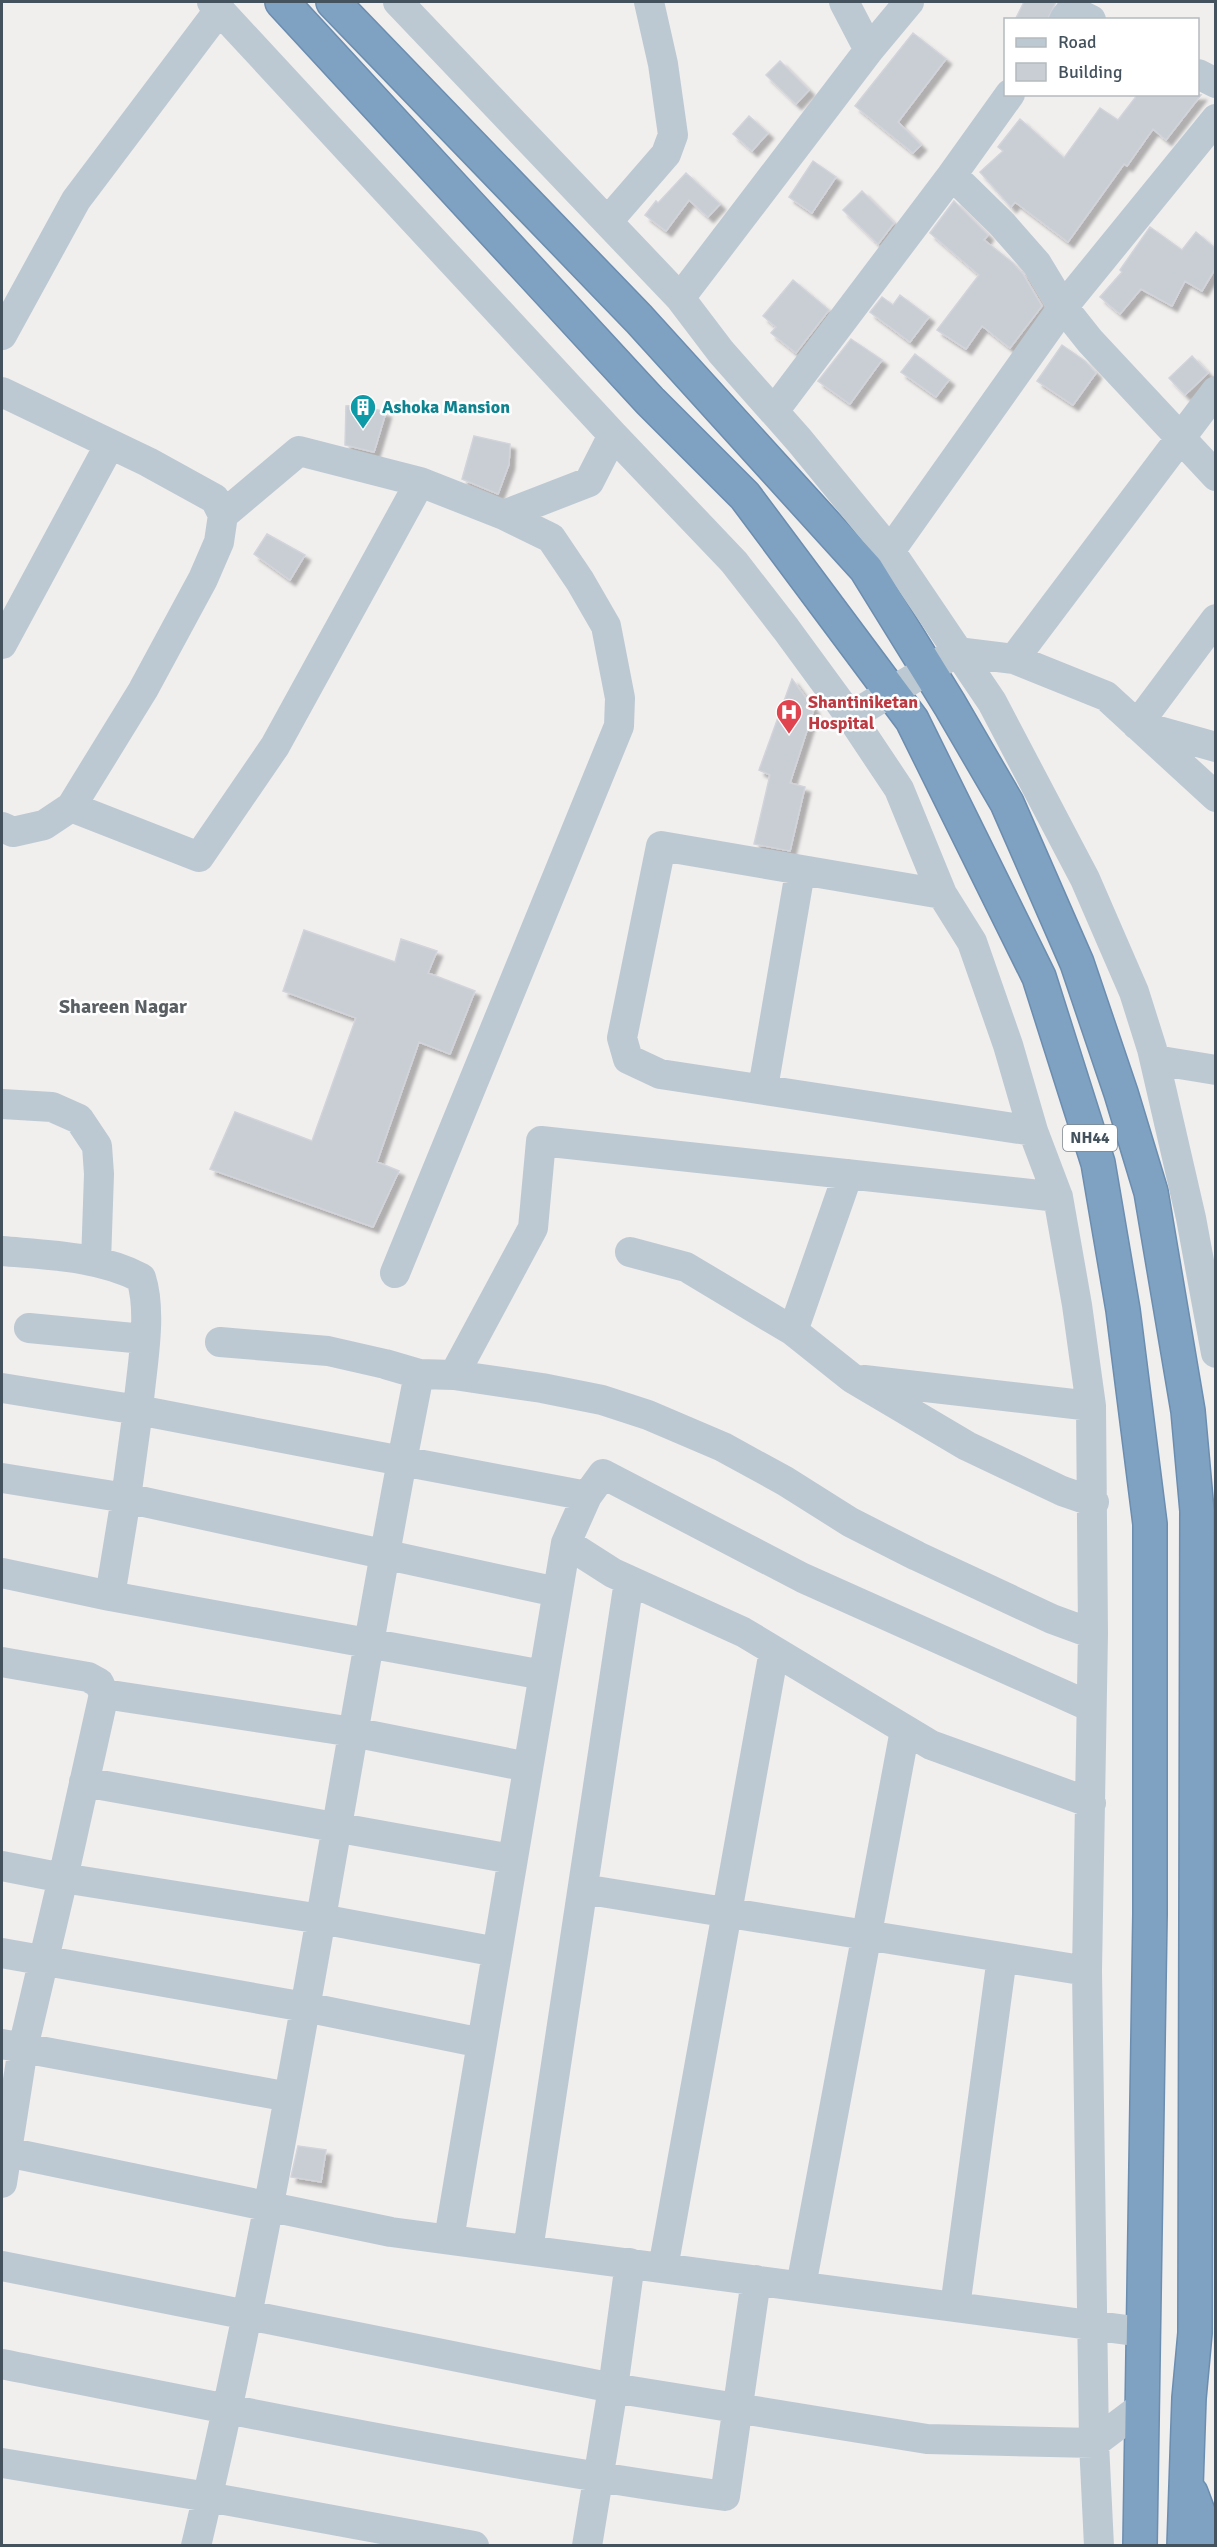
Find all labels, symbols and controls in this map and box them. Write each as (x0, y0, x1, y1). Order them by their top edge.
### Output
legend (1004, 18, 1199, 96)
text: Road (1058, 31, 1097, 53)
text: Building (1058, 61, 1122, 83)
building icon: Ashoka Mansion (348, 392, 378, 430)
place label: Ashoka Mansion (382, 396, 510, 418)
place label: Shantiniketan Hospital (808, 691, 918, 734)
hospital icon: Shantiniketan Hospital (774, 697, 804, 735)
district label: Shareen Nagar (59, 994, 187, 1019)
road number: NH44 (1063, 1125, 1117, 1151)

